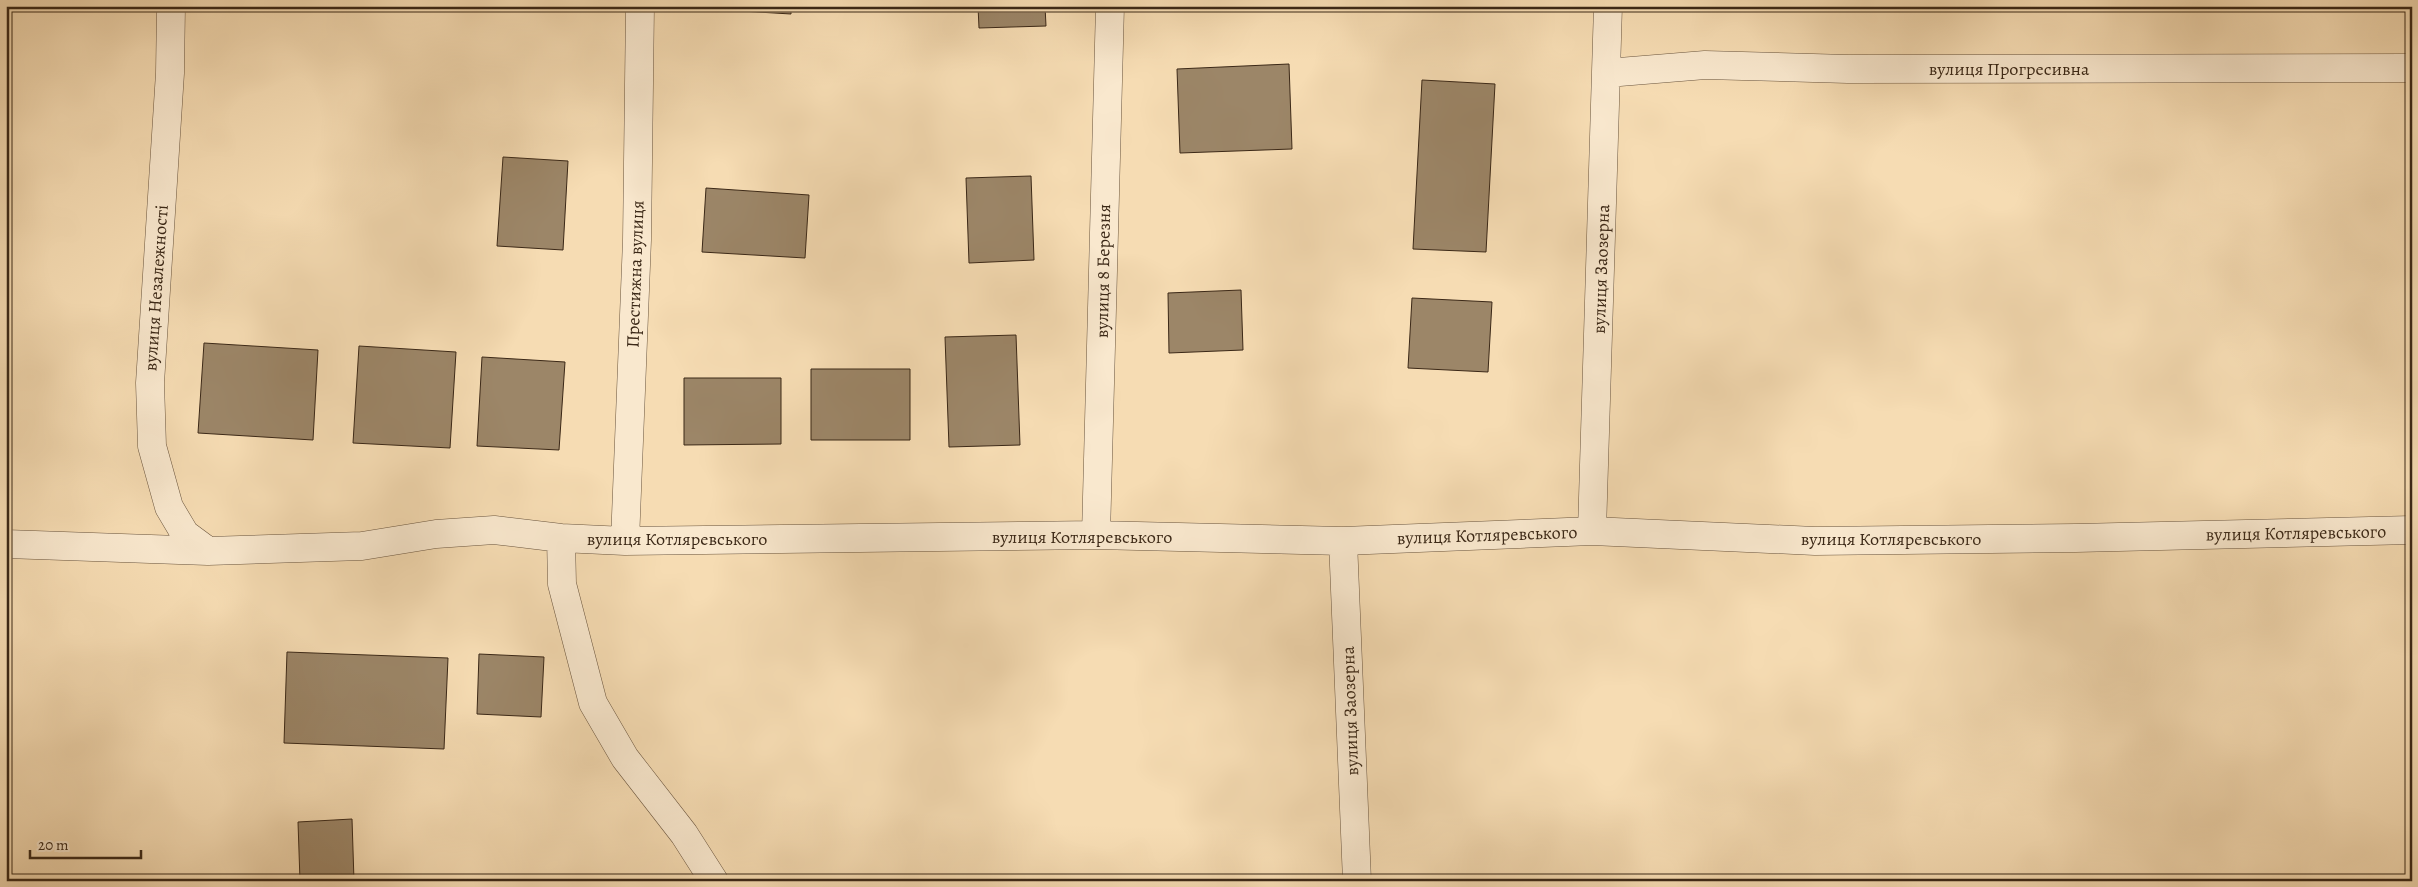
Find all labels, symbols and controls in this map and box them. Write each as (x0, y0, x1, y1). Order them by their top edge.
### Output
street label: вулиця Прогресивна (1929, 57, 2090, 81)
street label: Престижна вулиця (620, 200, 650, 348)
street label: вулиця Заозерна (1587, 203, 1615, 334)
street label: вулиця Незалежності (138, 204, 174, 372)
street label: вулиця 8 Березня (1090, 204, 1116, 338)
street label: вулиця Котляревського (2205, 519, 2387, 547)
street label: вулиця Котляревського (1396, 520, 1578, 550)
street label: вулиця Котляревського (992, 525, 1172, 549)
street label: вулиця Котляревського (587, 527, 767, 551)
street label: вулиця Котляревського (1801, 527, 1981, 551)
street label: вулиця Заозерна (1336, 645, 1364, 776)
scale bar (30, 827, 141, 859)
text: 20 m (38, 835, 69, 855)

